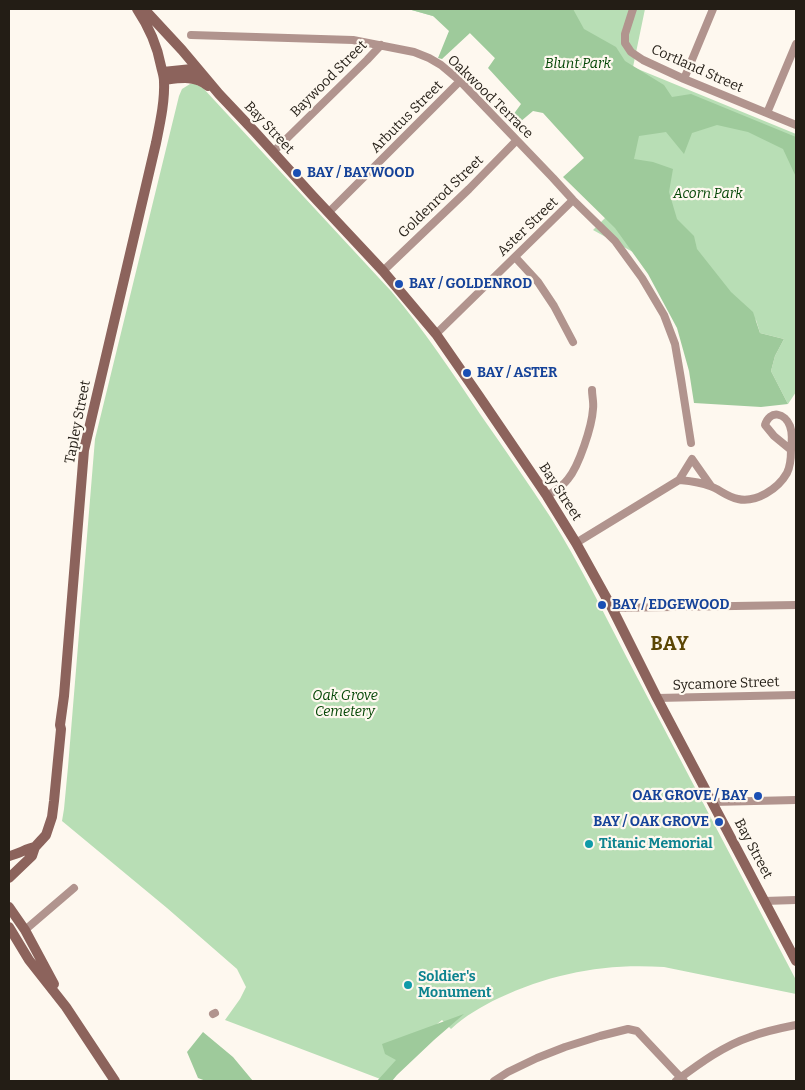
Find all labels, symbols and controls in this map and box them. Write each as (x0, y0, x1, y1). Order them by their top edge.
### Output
street label: Baywood Street (287, 37, 371, 121)
street label: Cortland Street (648, 41, 746, 97)
street label: Oakwood Terrace (444, 52, 536, 142)
park label: Blunt Park (545, 56, 611, 72)
street label: Arbutus Street (367, 77, 447, 157)
street label: Bay Street (240, 98, 298, 158)
street label: Goldenrod Street (395, 152, 487, 242)
place label: BAY / BAYWOOD (307, 165, 414, 181)
marker: BAY / BAYWOOD (291, 167, 303, 179)
park label: Acorn Park (673, 186, 743, 202)
street label: Aster Street (494, 194, 562, 260)
place label: BAY / GOLDENROD (409, 276, 532, 292)
marker: BAY / GOLDENROD (393, 278, 405, 290)
place label: BAY / ASTER (477, 365, 557, 381)
marker: BAY / ASTER (461, 367, 473, 379)
street label: Tapley Street (62, 379, 94, 465)
street label: Bay Street (535, 460, 585, 524)
place label: BAY / EDGEWOOD (612, 597, 729, 613)
marker: BAY / EDGEWOOD (596, 599, 608, 611)
district label: BAY (650, 634, 690, 656)
street label: Sycamore Street (672, 674, 780, 694)
park label: Oak Grove Cemetery (312, 688, 378, 720)
place label: OAK GROVE / BAY (632, 788, 748, 804)
marker: OAK GROVE / BAY (752, 790, 764, 802)
place label: BAY / OAK GROVE (593, 814, 709, 830)
marker: BAY / OAK GROVE (713, 816, 725, 828)
street label: Bay Street (730, 816, 776, 882)
place label: Titanic Memorial (599, 836, 713, 852)
marker: Titanic Memorial (583, 838, 595, 850)
place label: Soldier's Monument (418, 969, 492, 1002)
marker: Soldier's Monument (402, 979, 414, 991)

